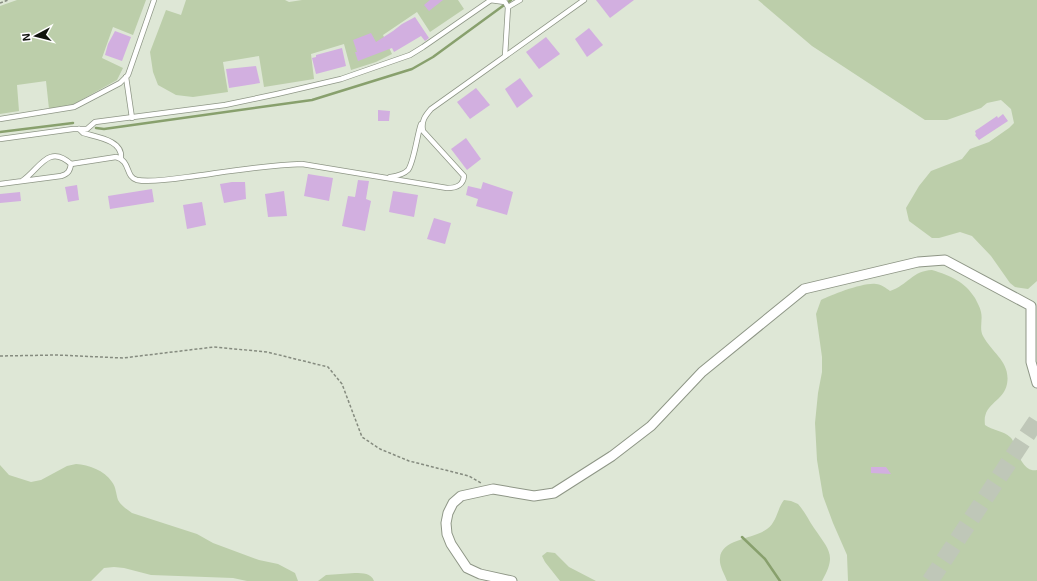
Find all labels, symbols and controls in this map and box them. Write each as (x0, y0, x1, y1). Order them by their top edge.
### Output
north arrow (16, 16, 56, 56)
text: N (19, 32, 33, 42)

